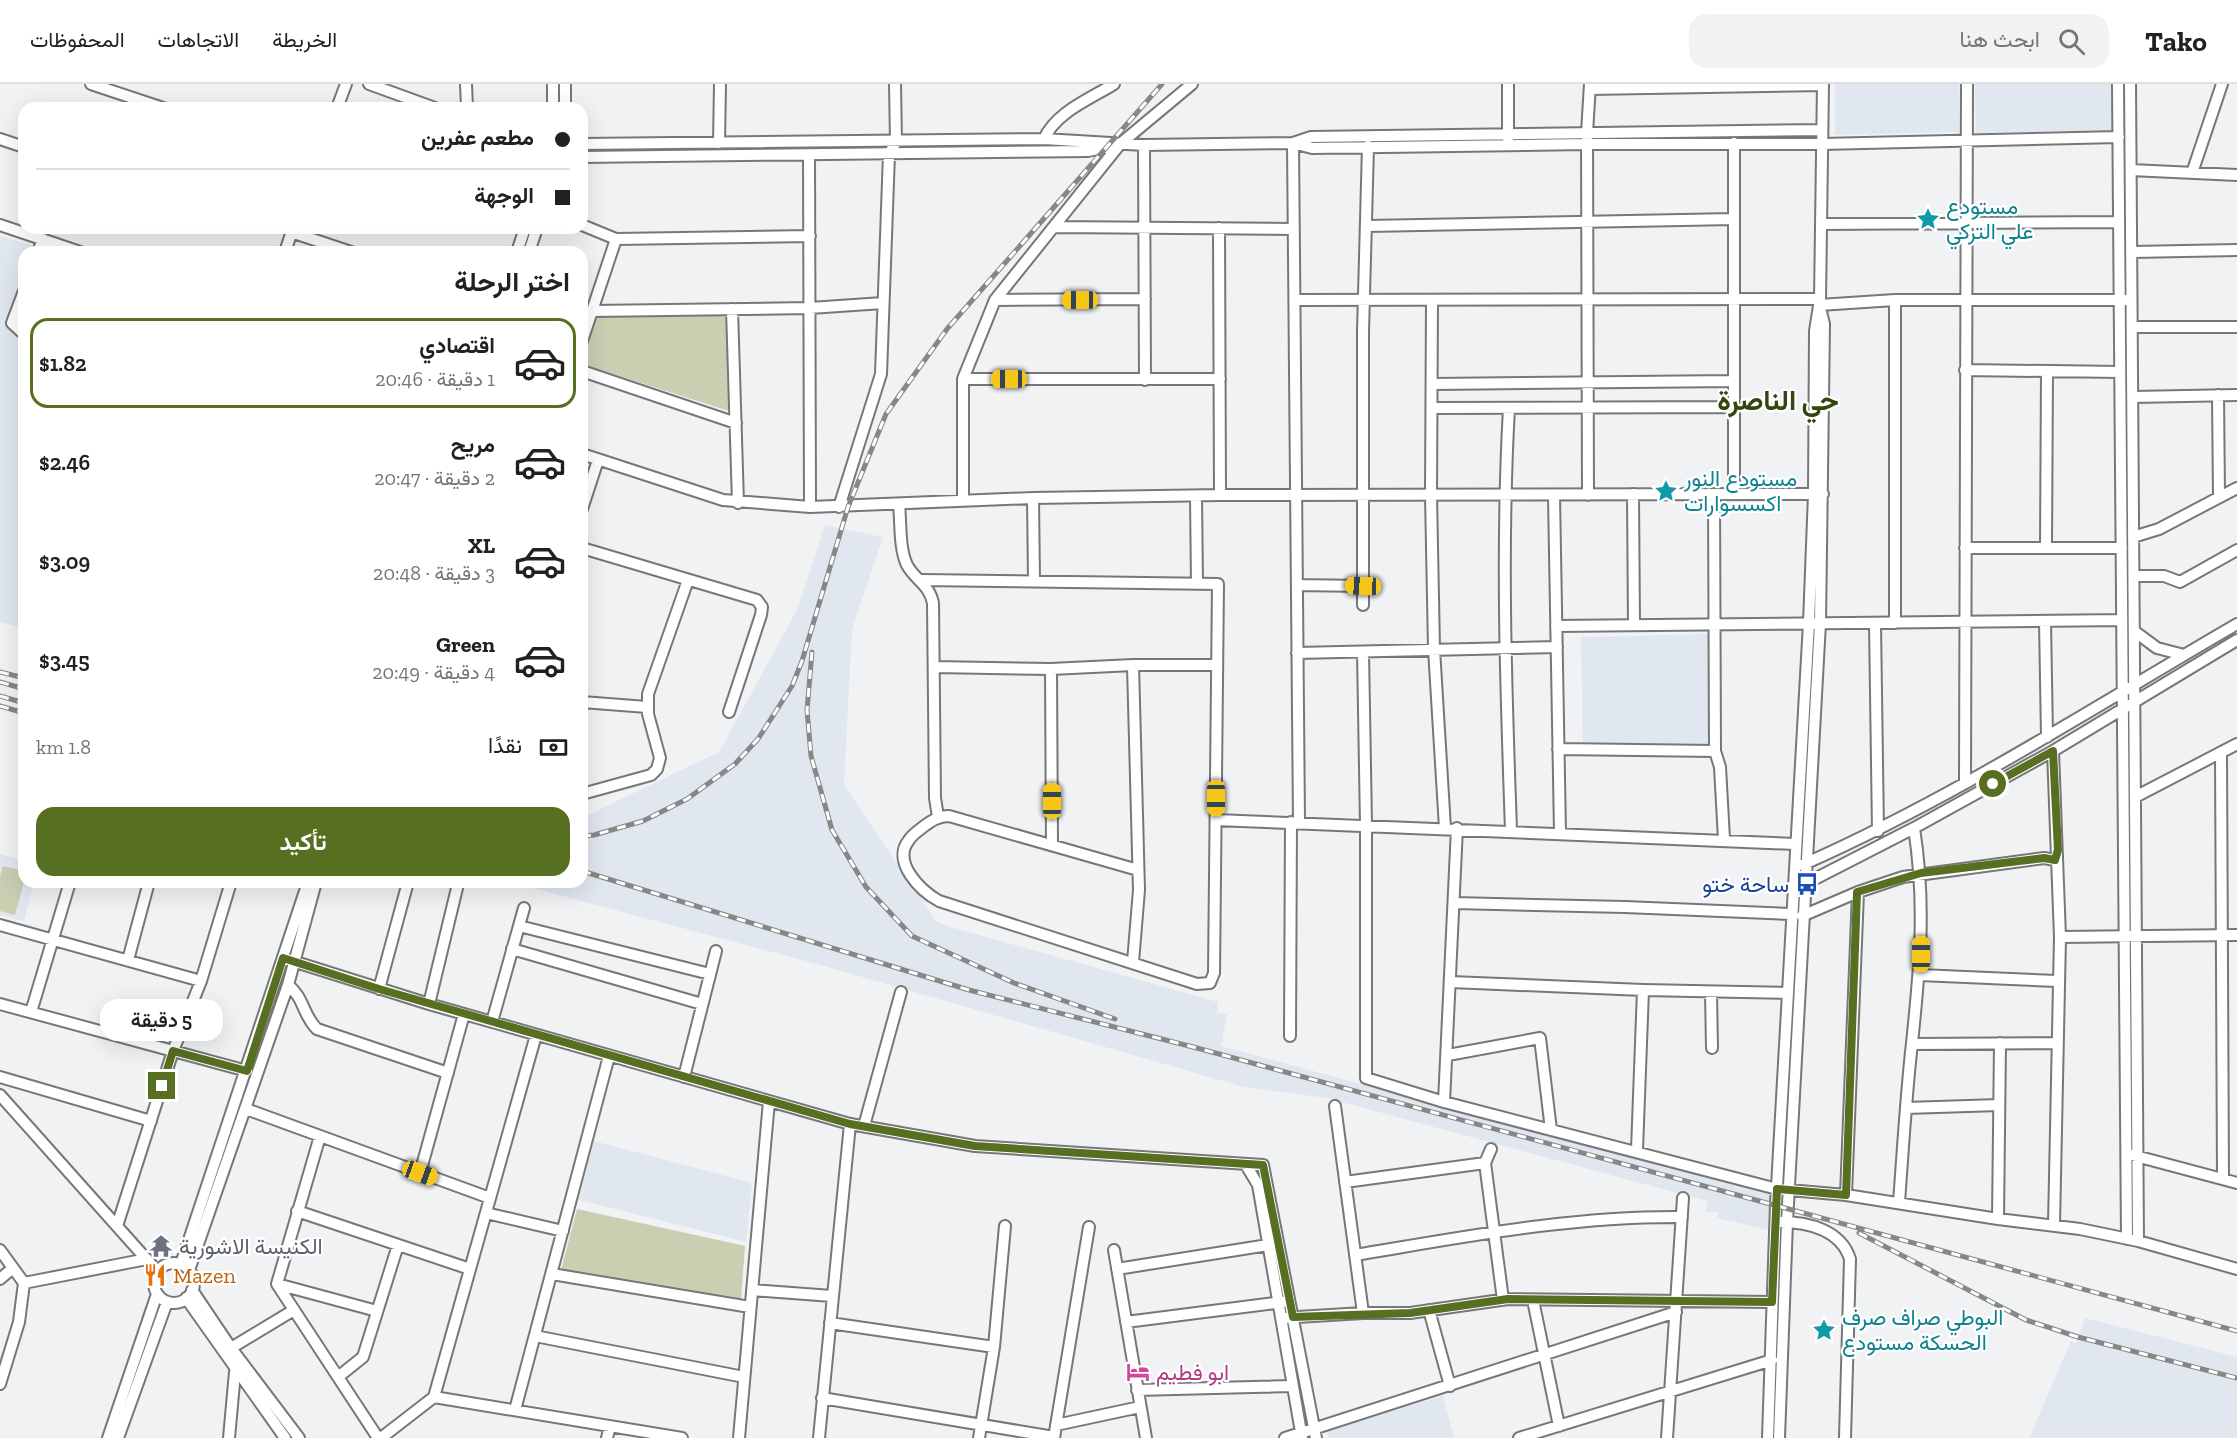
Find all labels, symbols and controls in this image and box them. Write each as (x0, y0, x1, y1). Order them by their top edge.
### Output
search box (1689, 14, 2109, 68)
icon: search (2055, 25, 2088, 58)
text: Tako (2145, 25, 2207, 58)
text: ابحث هنا (1959, 26, 2040, 53)
text: المحفوظات (30, 27, 125, 52)
text: الاتجاهات (158, 27, 239, 52)
text: الخريطة (272, 27, 337, 52)
text: مطعم عفرين (421, 124, 534, 151)
text: الوجهة (474, 182, 534, 209)
place label: مستودع علي التركي (1946, 193, 2034, 250)
place icon: مستودع علي التركي (1915, 206, 1941, 232)
text: اختر الرحلة (454, 266, 570, 298)
car (1062, 291, 1098, 309)
text: اقتصادي (419, 332, 495, 359)
icon: car (513, 336, 567, 390)
text: $1.82 (39, 350, 87, 377)
text: 1 دقيقة · 20:46 (375, 367, 495, 391)
car (991, 370, 1027, 388)
district label: حي الناصرة (1717, 384, 1839, 424)
text: مريح (451, 431, 495, 458)
icon: car (513, 435, 567, 489)
text: $2.46 (39, 449, 90, 476)
place label: مستودع النور اكسسوارات (1683, 465, 1797, 517)
text: 2 دقيقة · 20:47 (374, 466, 495, 490)
place icon: مستودع النور اكسسوارات (1653, 478, 1679, 504)
text: XL (468, 532, 495, 559)
icon: car (513, 534, 567, 588)
text: $3.09 (39, 548, 90, 575)
text: 3 دقيقة · 20:48 (373, 561, 495, 585)
car (1345, 576, 1381, 596)
text: Green (436, 631, 495, 658)
icon: car (513, 633, 567, 687)
text: $3.45 (39, 647, 90, 674)
text: 4 دقيقة · 20:49 (372, 660, 495, 684)
icon: cash (537, 731, 570, 764)
text: نقدًا (488, 732, 522, 759)
text: 1.8 km (36, 735, 91, 759)
route start (1979, 770, 2006, 797)
car (1207, 780, 1225, 816)
car (1043, 783, 1061, 819)
button: تأكيد (36, 807, 570, 876)
place label: ساحة ختو (1702, 871, 1789, 898)
bus stop icon: ساحة ختو (1794, 871, 1820, 897)
car (1912, 936, 1930, 972)
callout: 5 دقيقة (100, 999, 224, 1041)
text: 5 دقيقة (131, 1008, 192, 1032)
route end (148, 1072, 175, 1099)
car (400, 1158, 440, 1188)
temple icon: الكنيسة الاشورية (148, 1233, 174, 1259)
place label: الكنيسة الاشورية (179, 1233, 323, 1260)
restaurant icon: Mazen (142, 1262, 168, 1288)
place label: Mazen (173, 1262, 236, 1289)
place label: البوطي صراف صرف الحسكة مستودع (1842, 1304, 2003, 1357)
place icon: البوطي صراف صرف الحسكة مستودع (1811, 1317, 1837, 1343)
hotel icon: ابو فطيم (1125, 1359, 1151, 1385)
place label: ابو فطيم (1156, 1359, 1229, 1387)

